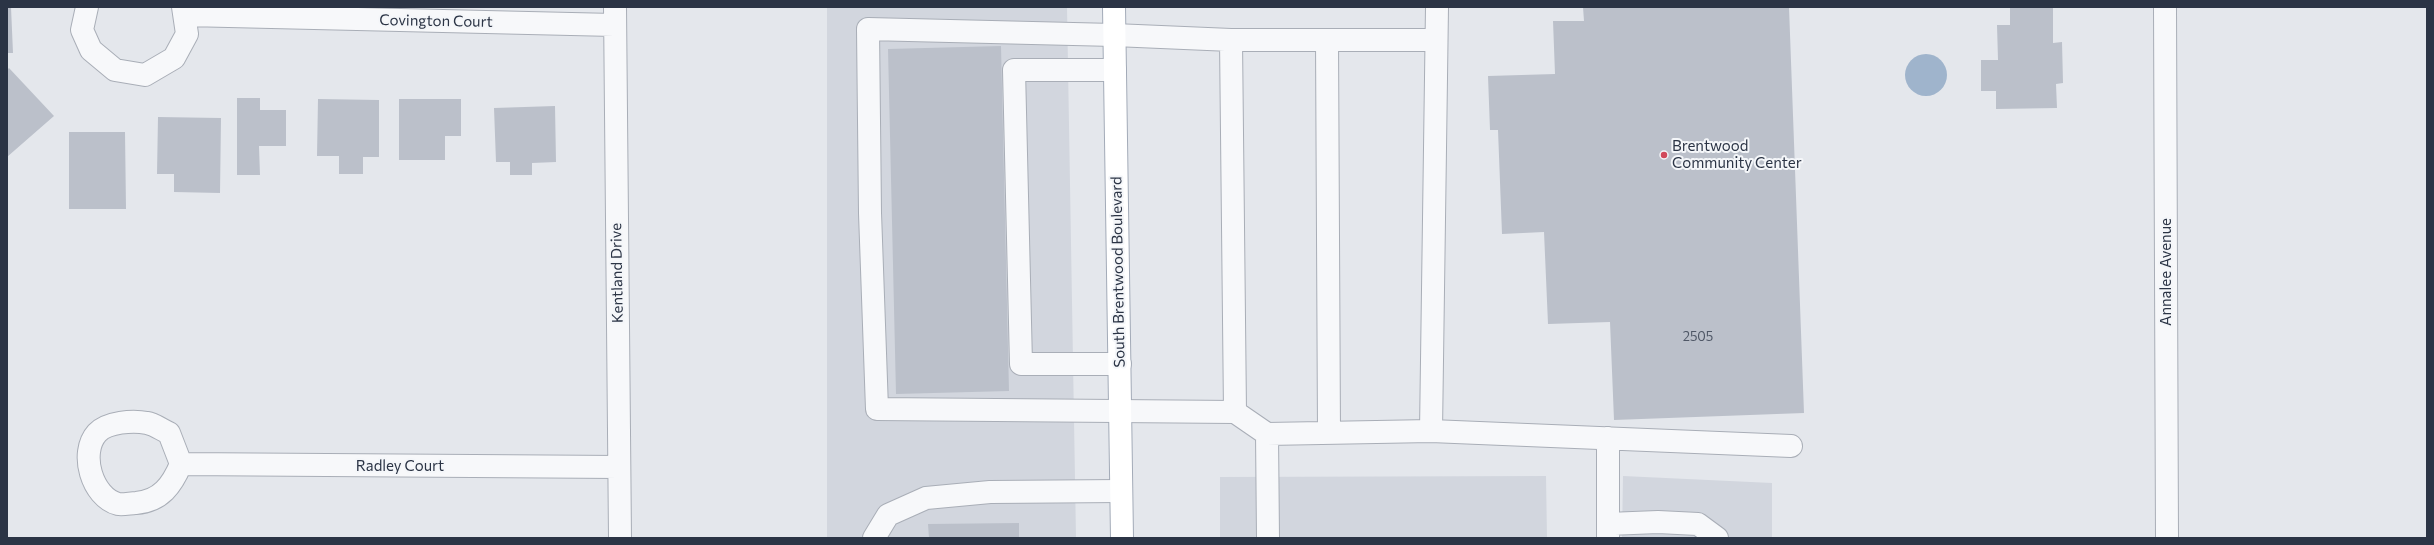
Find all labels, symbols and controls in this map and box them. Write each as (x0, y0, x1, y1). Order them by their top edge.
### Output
street label: Covington Court (379, 11, 493, 31)
place label: Brentwood Community Center (1672, 137, 1802, 172)
marker: Brentwood Community Center (1659, 150, 1669, 160)
street label: South Brentwood Boulevard (1107, 176, 1129, 368)
street label: Annalee Avenue (2157, 218, 2175, 326)
street label: Kentland Drive (607, 223, 627, 323)
house number: 2505 (1683, 329, 1713, 345)
street label: Radley Court (356, 457, 444, 475)

